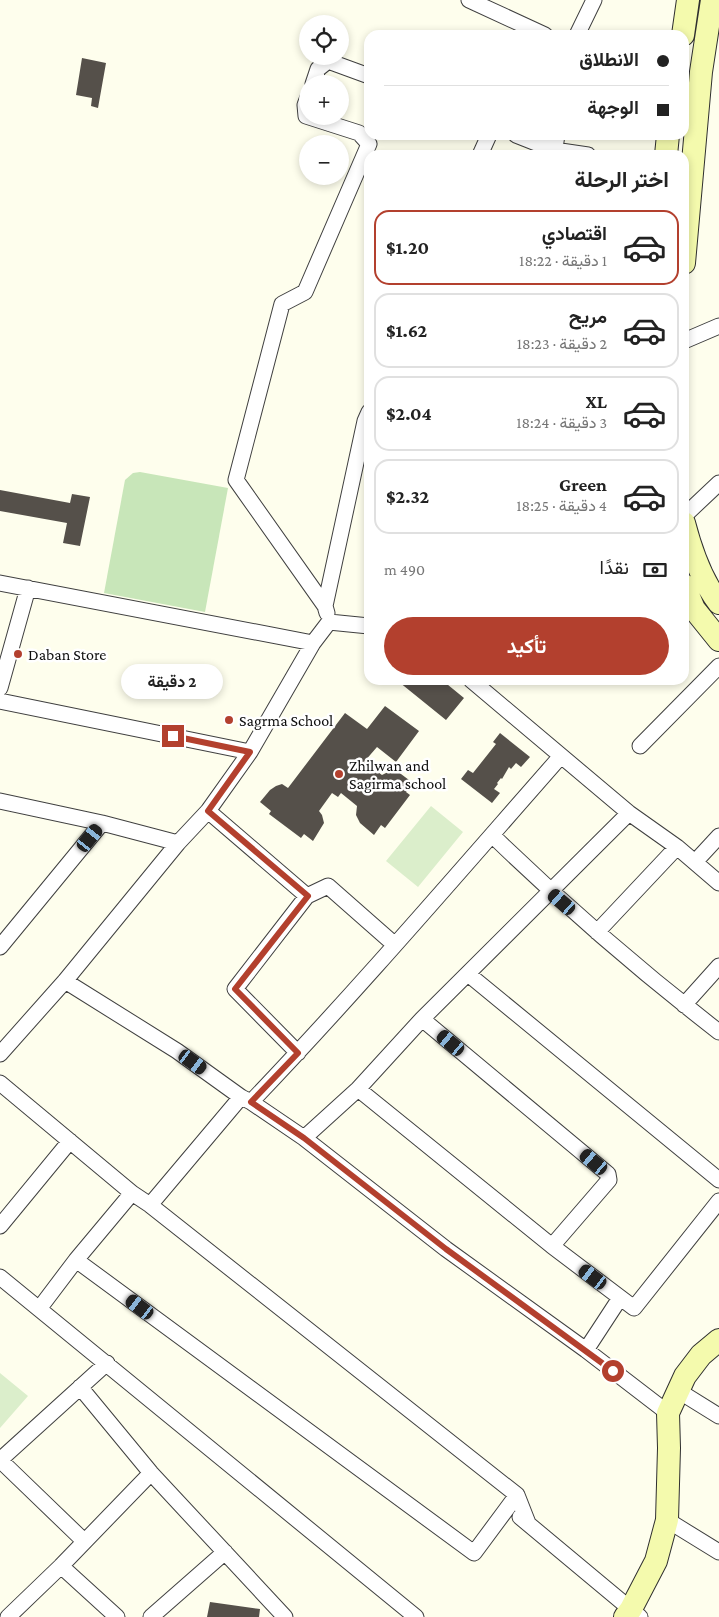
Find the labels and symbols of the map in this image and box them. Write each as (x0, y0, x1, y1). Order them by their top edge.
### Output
place label: Daban Store (28, 646, 106, 663)
marker: Daban Store (12, 648, 24, 660)
callout: 2 دقيقة (122, 664, 224, 698)
place label: Sagrma School (239, 712, 333, 730)
marker: Sagrma School (223, 714, 235, 726)
route end (162, 725, 184, 747)
place label: Zhilwan and Sagirma school (349, 757, 446, 793)
marker: Zhilwan and Sagirma school (333, 768, 345, 780)
car (74, 822, 105, 854)
car (545, 886, 578, 918)
car (434, 1028, 467, 1058)
car (176, 1047, 209, 1077)
car (577, 1147, 610, 1177)
car (576, 1262, 609, 1292)
car (123, 1292, 156, 1322)
route start (602, 1360, 624, 1382)

